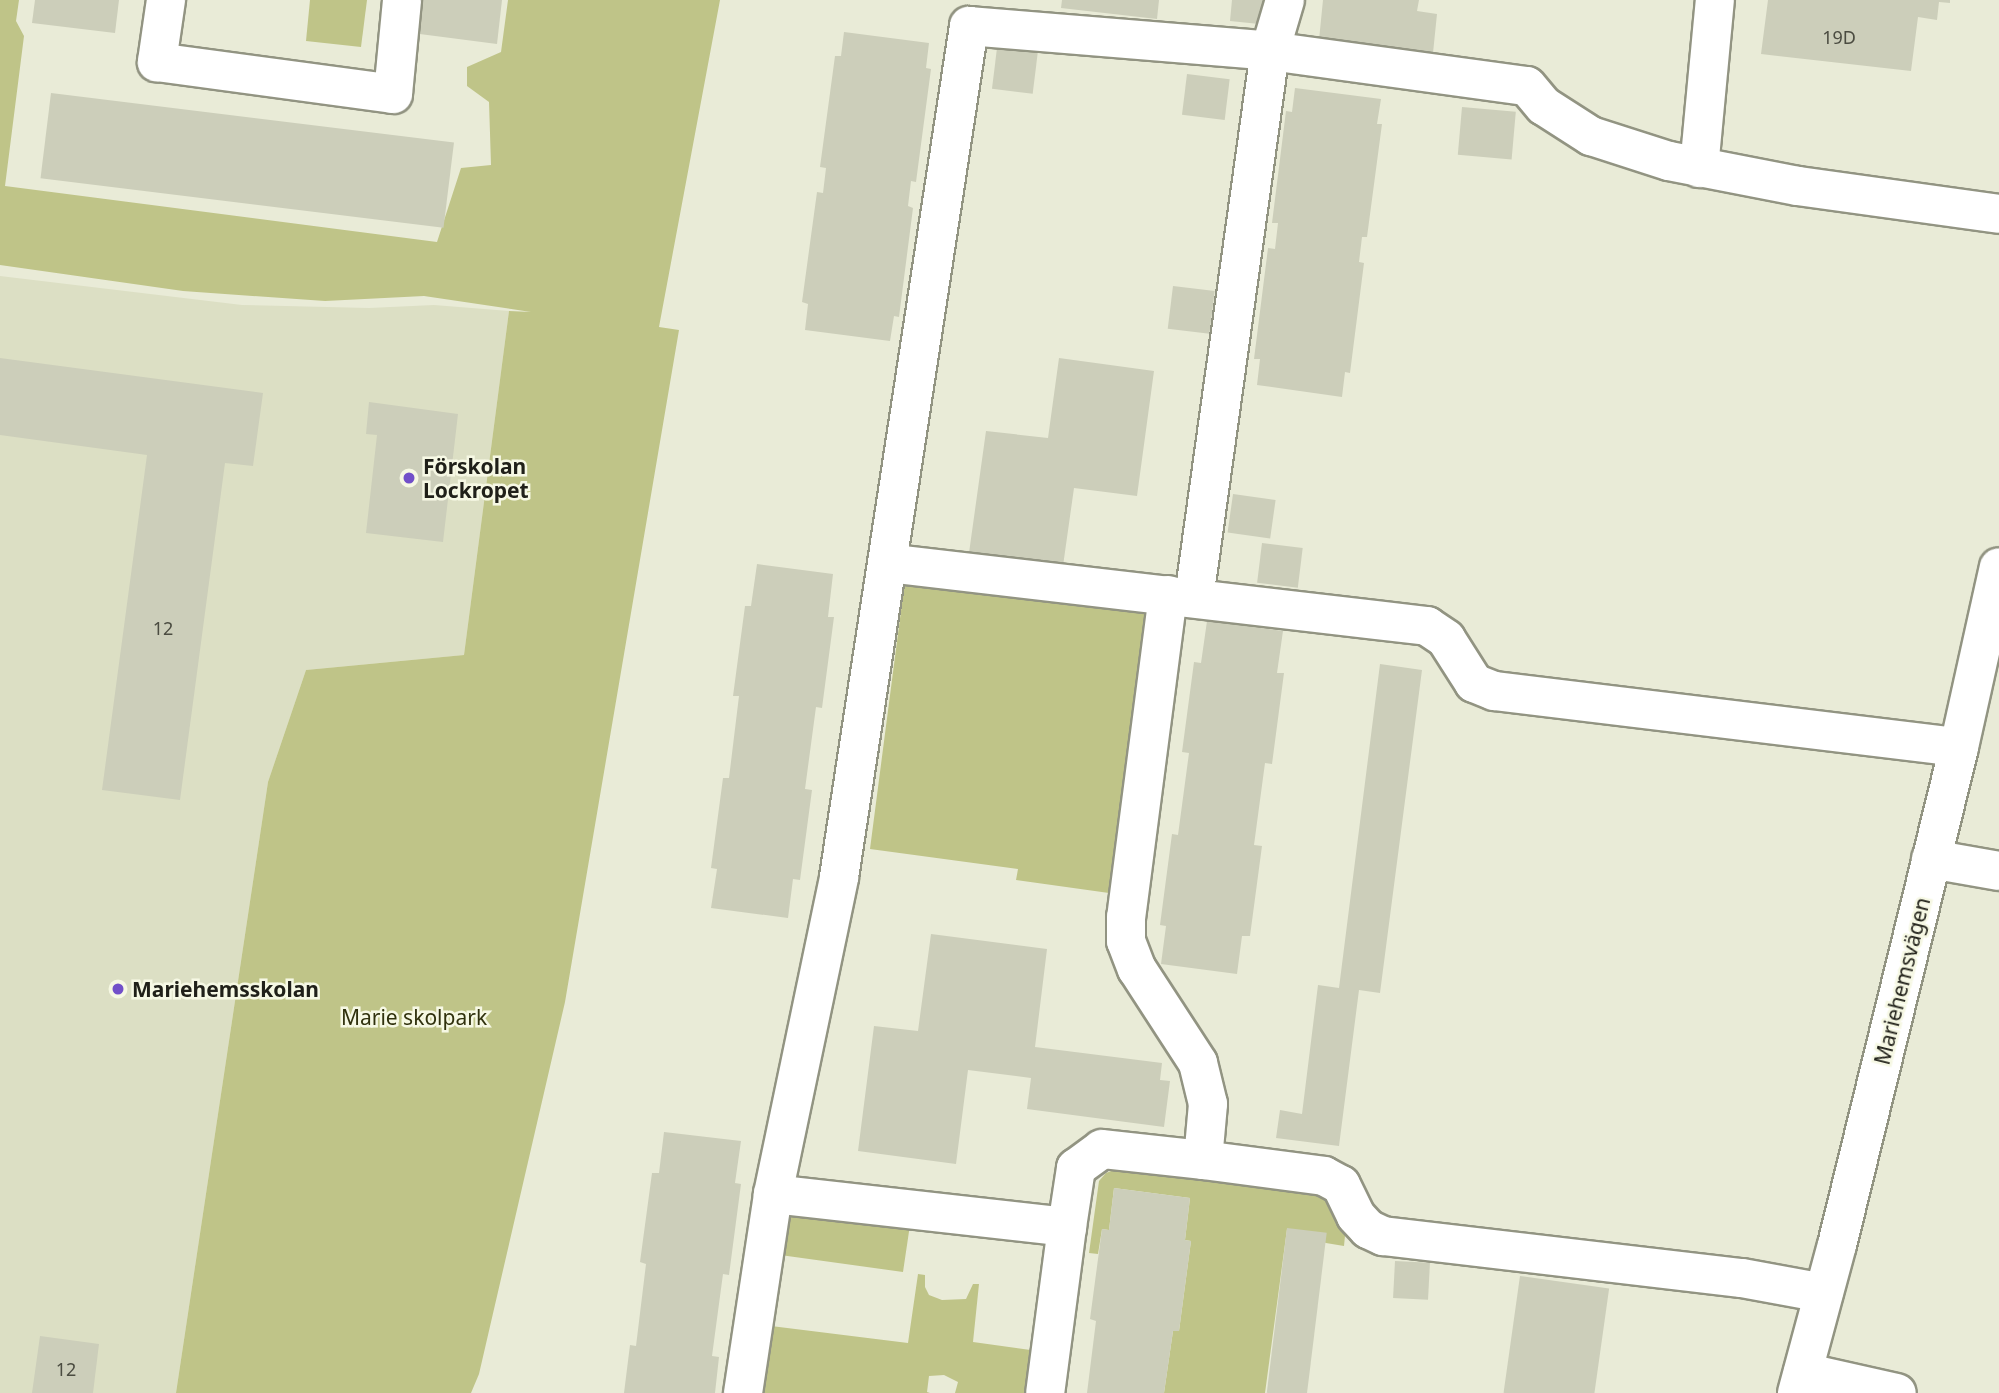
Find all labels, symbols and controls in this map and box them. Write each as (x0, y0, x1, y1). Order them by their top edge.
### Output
house number: 19D (1822, 26, 1856, 48)
place label: Förskolan Lockropet (423, 453, 529, 503)
marker: Förskolan Lockropet (401, 470, 417, 486)
house number: 12 (153, 617, 173, 639)
street label: Mariehemsvägen (1869, 895, 1935, 1067)
place label: Mariehemsskolan (132, 976, 319, 1002)
marker: Mariehemsskolan (110, 981, 126, 997)
park label: Marie skolpark (341, 1004, 487, 1030)
house number: 12 (56, 1358, 76, 1380)

